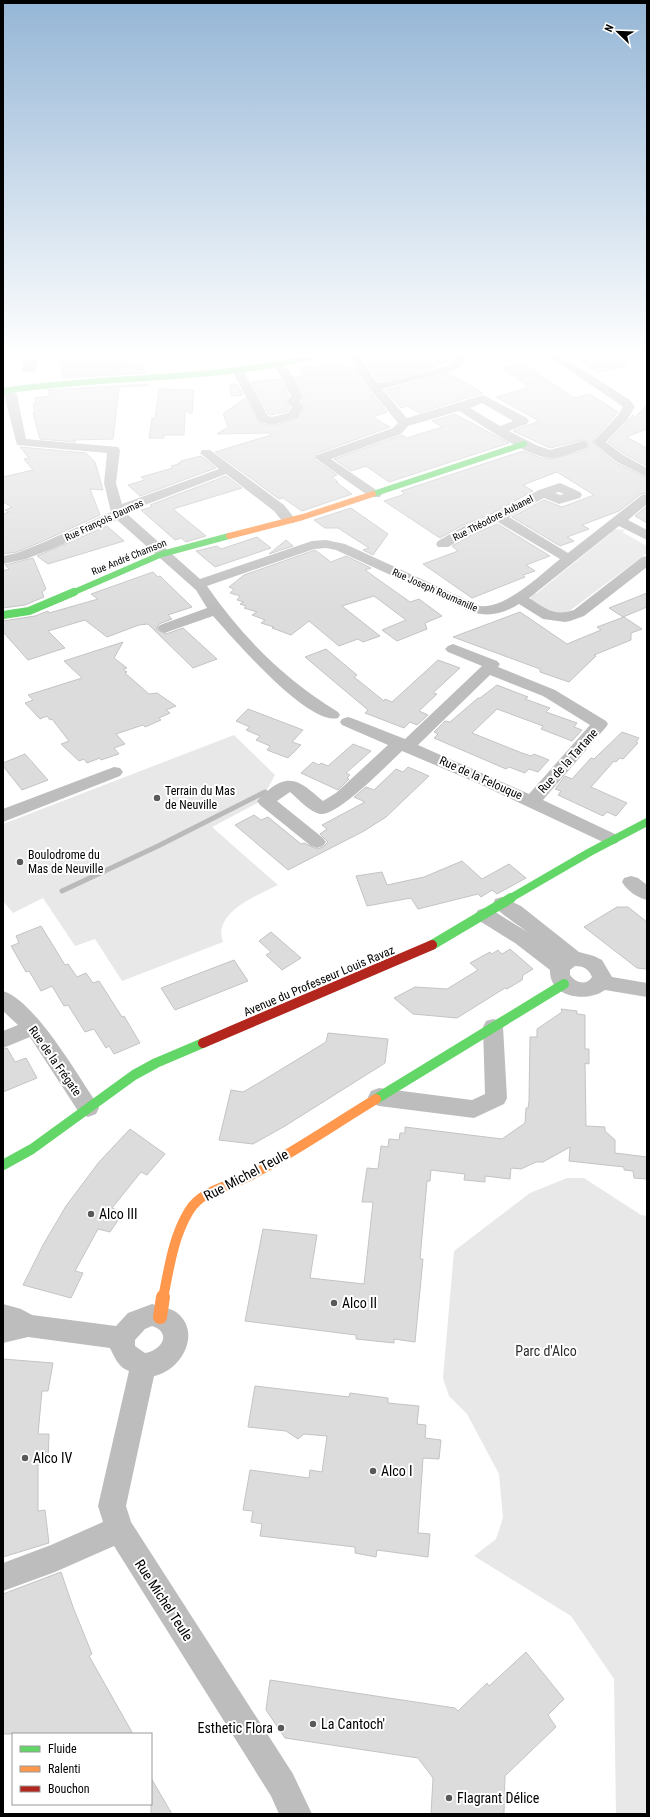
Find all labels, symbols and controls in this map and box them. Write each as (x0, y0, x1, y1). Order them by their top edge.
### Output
north arrow (598, 12, 638, 52)
text: N (602, 22, 617, 34)
street label: Rue Théodore Aubanel (451, 493, 535, 543)
street label: Rue François Daumas (63, 497, 145, 543)
street label: Rue André Chamson (90, 537, 168, 577)
street label: Rue Joseph Roumanille (391, 566, 480, 614)
street label: Rue de la Tartane (535, 726, 601, 796)
street label: Rue de la Felouque (437, 753, 525, 803)
place label: Terrain du Mas de Neuville (165, 784, 235, 812)
marker: Terrain du Mas de Neuville (152, 793, 162, 803)
place label: Boulodrome du Mas de Neuville (28, 848, 104, 876)
marker: Boulodrome du Mas de Neuville (15, 857, 25, 867)
street label: Avenue du Professeur Louis Ravaz (241, 943, 397, 1019)
street label: Rue de la Frégate (26, 1023, 84, 1099)
street label: Rue Michel Teule (201, 1146, 291, 1204)
place label: Alco III (99, 1206, 138, 1222)
marker: Alco III (86, 1209, 96, 1219)
place label: Alco II (342, 1295, 377, 1311)
marker: Alco II (329, 1298, 339, 1308)
park label: Parc d'Alco (515, 1343, 577, 1359)
place label: Alco IV (33, 1450, 72, 1466)
marker: Alco IV (20, 1453, 30, 1463)
place label: Alco I (381, 1463, 413, 1479)
marker: Alco I (368, 1466, 378, 1476)
street label: Rue Michel Teule (132, 1556, 196, 1644)
place label: La Cantoch' (321, 1716, 385, 1732)
marker: La Cantoch' (308, 1719, 318, 1729)
place label: Esthetic Flora (197, 1720, 273, 1736)
marker: Esthetic Flora (276, 1723, 286, 1733)
legend (12, 1733, 152, 1805)
text: Fluide (48, 1742, 77, 1756)
text: Ralenti (48, 1762, 81, 1776)
text: Bouchon (48, 1782, 90, 1796)
place label: Flagrant Délice (457, 1790, 540, 1806)
marker: Flagrant Délice (444, 1793, 454, 1803)

